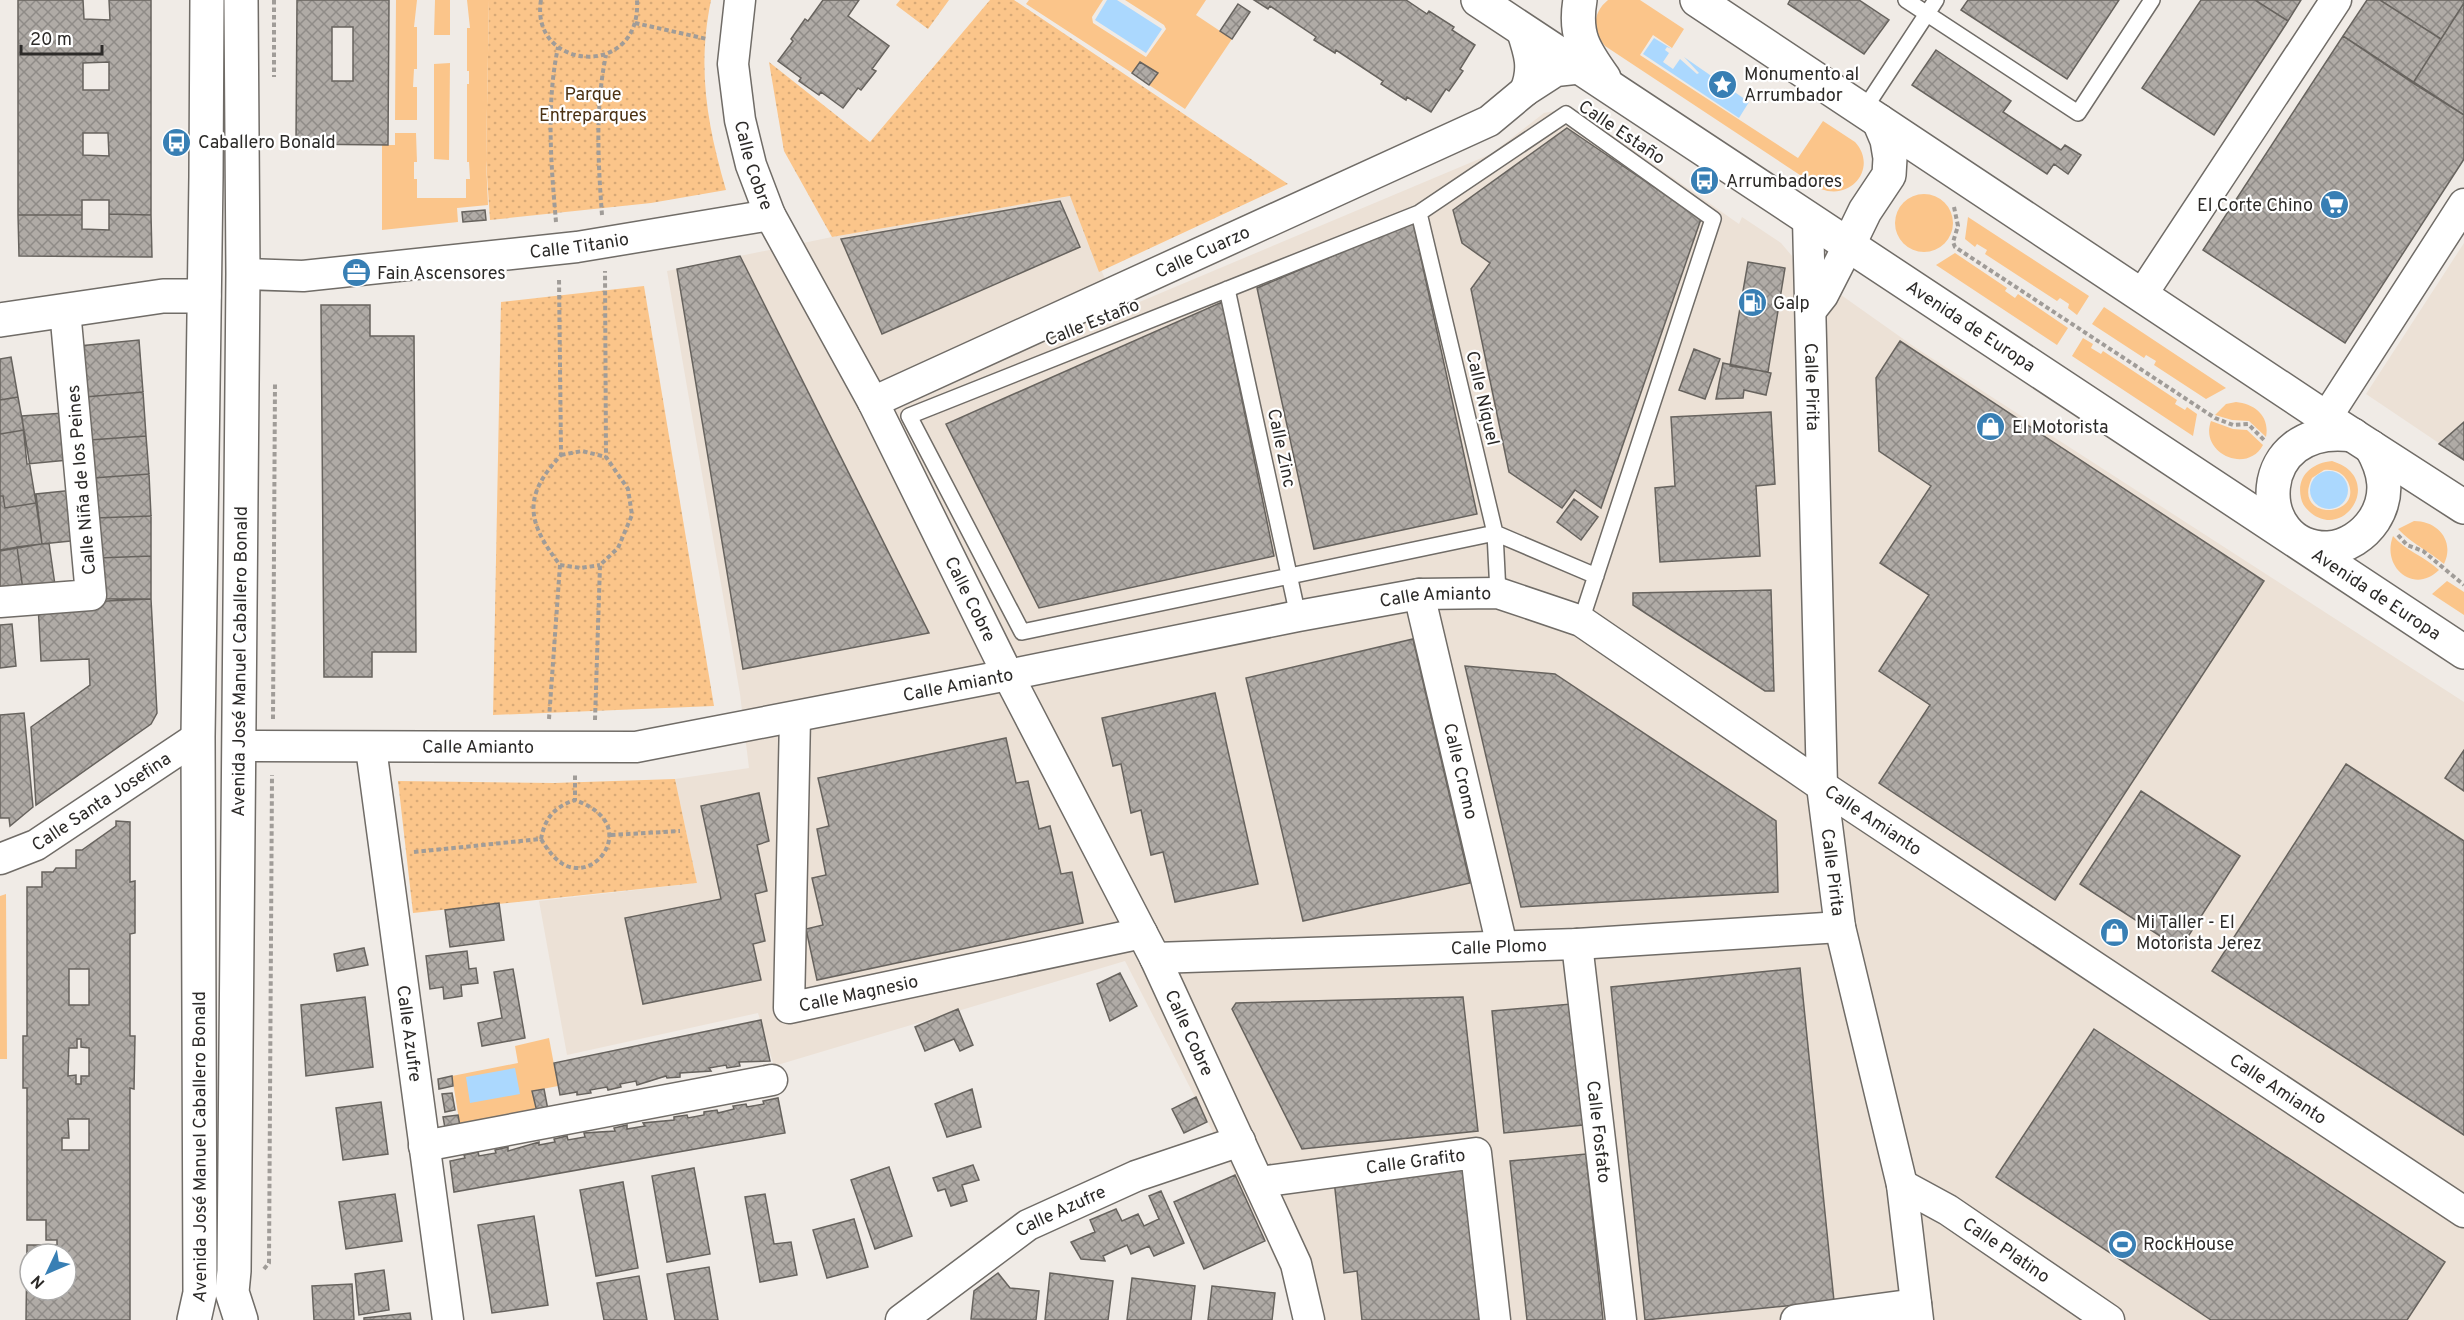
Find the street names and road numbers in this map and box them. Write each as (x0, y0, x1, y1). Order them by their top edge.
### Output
street label: Calle Estaño (1573, 96, 1669, 171)
street label: Calle Cobre (728, 119, 777, 214)
street label: Calle Cuarzo (1152, 222, 1254, 285)
street label: Calle Titanio (529, 229, 631, 265)
street label: Avenida de Europa (1901, 276, 2039, 378)
street label: Calle Estaño (1042, 294, 1143, 353)
street label: Calle Pirita (1798, 343, 1823, 431)
street label: Calle Níquel (1459, 349, 1504, 448)
street label: Calle Niña de los Peines (63, 384, 102, 576)
street label: Calle Zinc (1261, 407, 1300, 490)
street label: Avenida José Manuel Caballero Bonald (228, 506, 254, 817)
street label: Avenida de Europa (2306, 544, 2445, 646)
street label: Calle Cobre (938, 553, 1000, 646)
street label: Calle Amianto (1378, 583, 1491, 614)
street label: Calle Amianto (901, 664, 1016, 708)
street label: Calle Cromo (1437, 721, 1482, 822)
street label: Calle Amianto (422, 736, 534, 760)
street label: Calle Santa Josefina (28, 748, 176, 857)
street label: Calle Amianto (1819, 781, 1925, 862)
street label: Calle Pirita (1815, 827, 1848, 917)
street label: Calle Plomo (1450, 935, 1547, 961)
street label: Calle Magnesio (797, 971, 920, 1019)
street label: Calle Azufre (390, 984, 426, 1083)
street label: Calle Cobre (1158, 987, 1218, 1080)
street label: Avenida José Manuel Caballero Bonald (188, 991, 213, 1305)
street label: Calle Amianto (2224, 1049, 2330, 1131)
street label: Calle Fosfato (1580, 1079, 1615, 1184)
street label: Calle Grafito (1365, 1145, 1467, 1181)
street label: Calle Azufre (1011, 1181, 1110, 1243)
street label: Calle Platino (1957, 1213, 2054, 1289)

